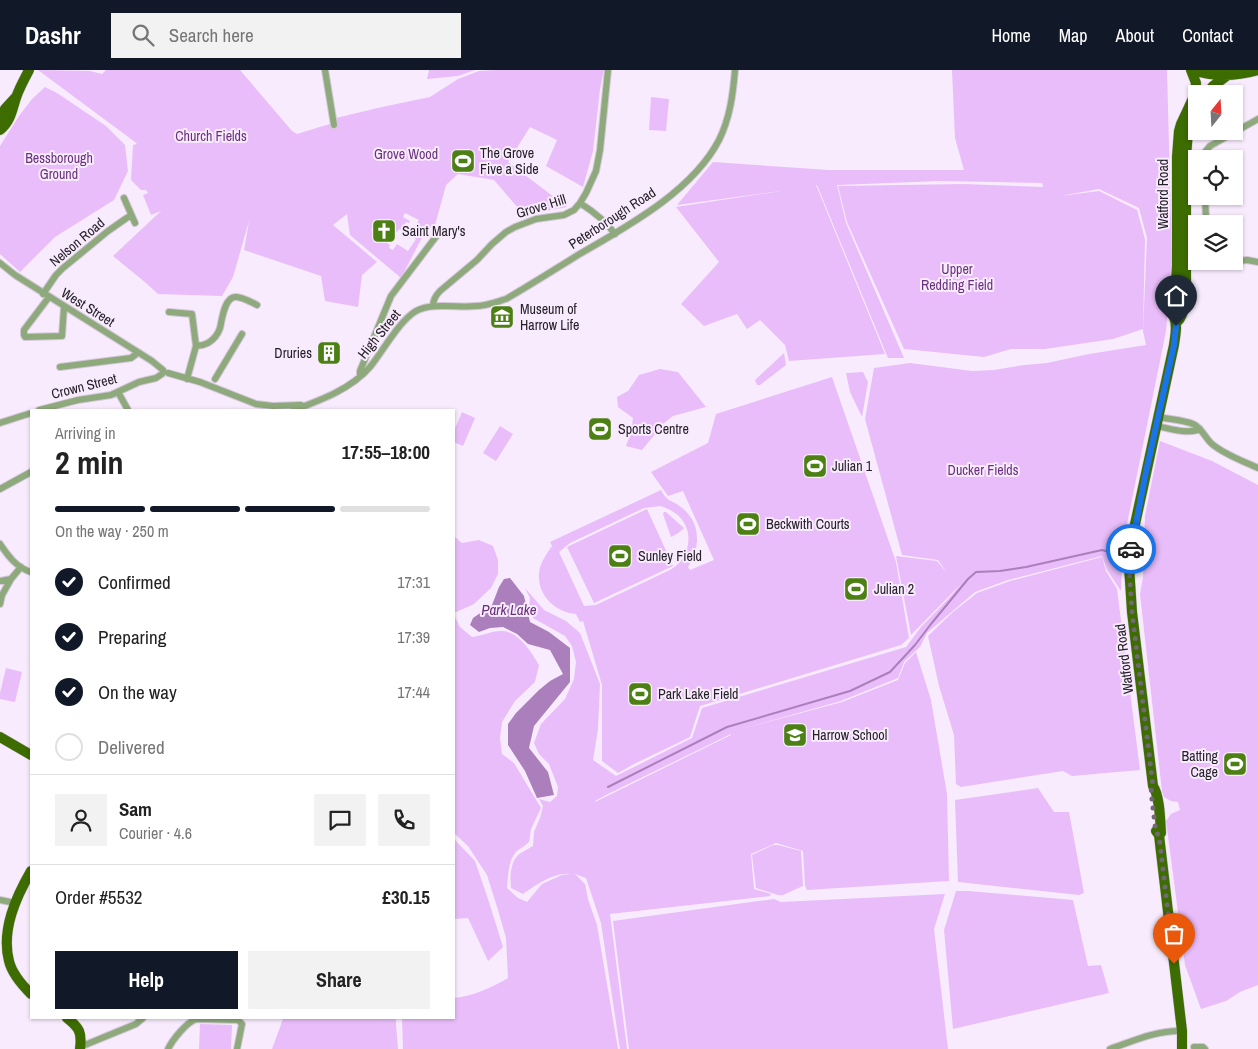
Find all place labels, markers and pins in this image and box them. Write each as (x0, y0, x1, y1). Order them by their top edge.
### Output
place label: The Grove Five a Side (480, 144, 539, 178)
sports icon: The Grove Five a Side (450, 148, 476, 174)
church icon: Saint Mary's (371, 218, 397, 244)
place label: Saint Mary's (402, 222, 466, 240)
pin (1155, 275, 1197, 326)
place label: Museum of Harrow Life (520, 300, 579, 334)
museum icon: Museum of Harrow Life (489, 304, 515, 330)
building icon: Druries (316, 340, 342, 366)
place label: Druries (274, 344, 312, 362)
sports icon: Sports Centre (587, 416, 613, 442)
place label: Sports Centre (618, 420, 689, 438)
sports icon: Julian 1 (802, 453, 828, 479)
place label: Julian 1 (832, 457, 873, 475)
sports icon: Beckwith Courts (735, 511, 761, 537)
place label: Beckwith Courts (766, 515, 850, 533)
sports icon: Sunley Field (607, 543, 633, 569)
place label: Sunley Field (638, 547, 702, 565)
sports icon: Julian 2 (843, 576, 869, 602)
place label: Julian 2 (874, 580, 914, 598)
sports icon: Park Lake Field (627, 681, 653, 707)
place label: Park Lake Field (658, 685, 738, 703)
school or university icon: Harrow School (782, 722, 808, 748)
place label: Harrow School (812, 726, 887, 744)
place label: Batting Cage (1182, 747, 1219, 781)
sports icon: Batting Cage (1222, 751, 1248, 777)
pin (1153, 913, 1195, 964)

